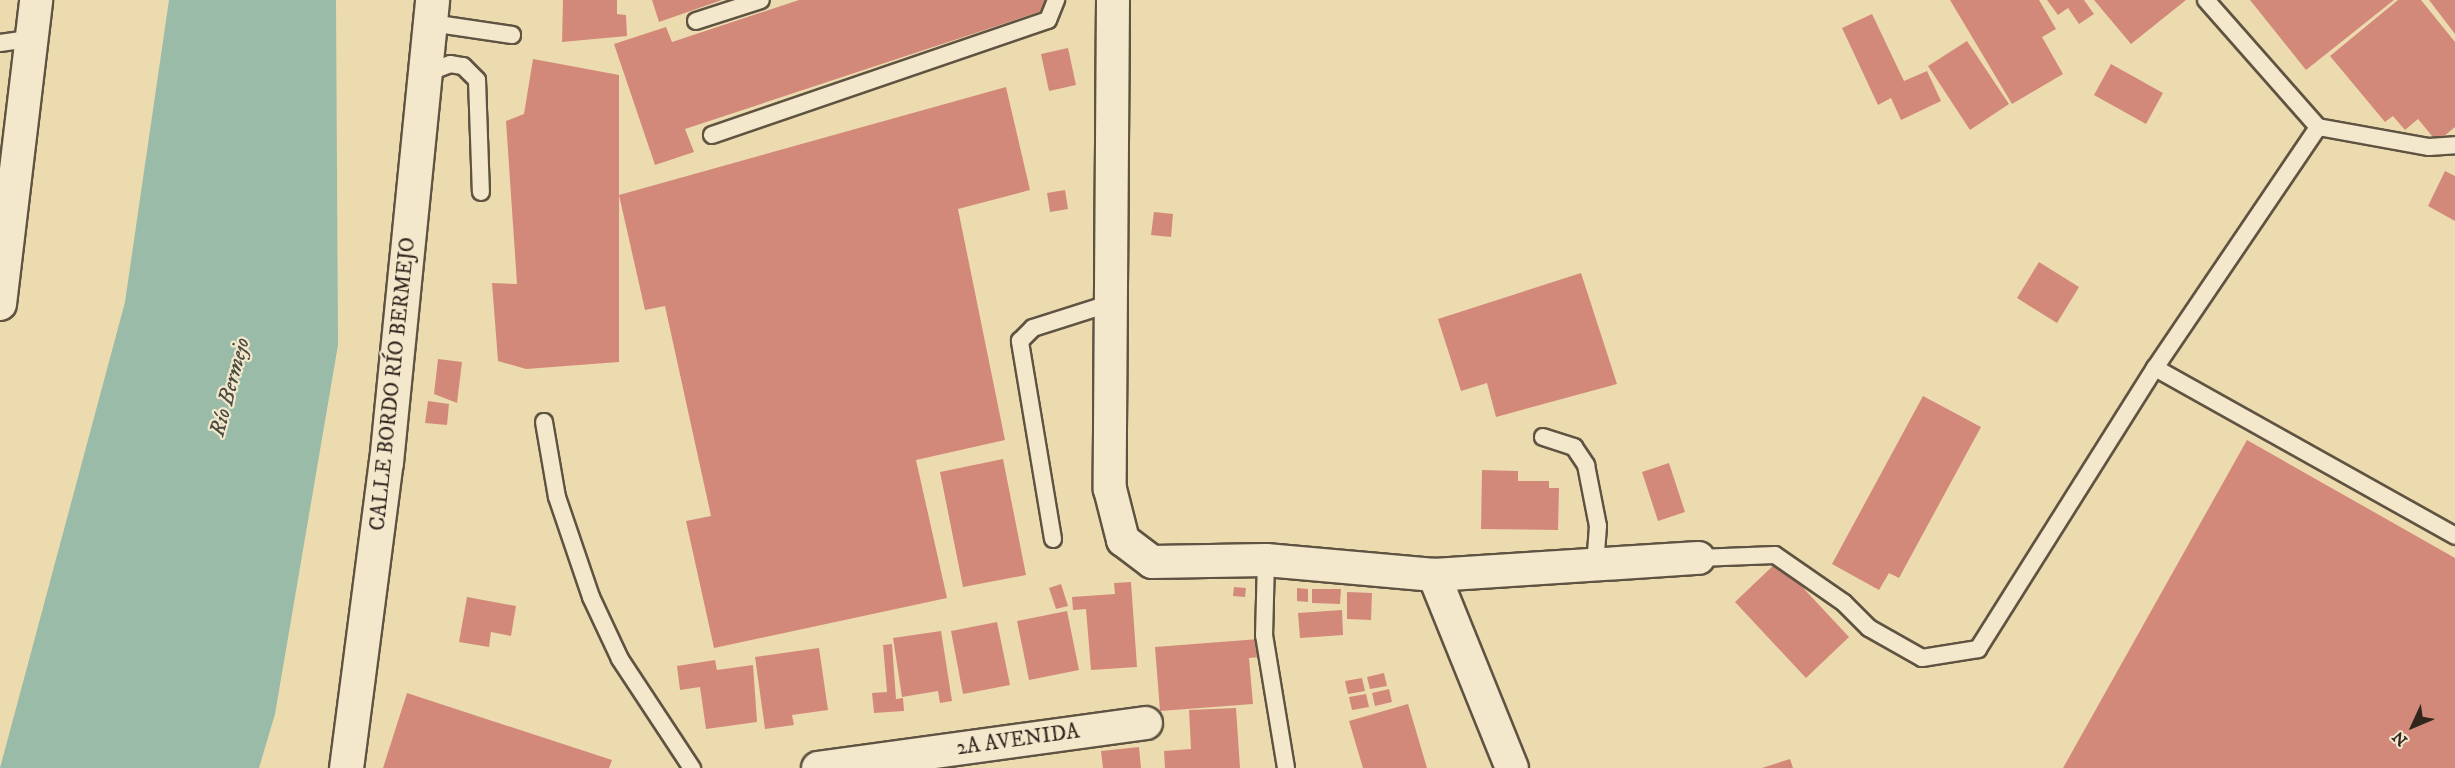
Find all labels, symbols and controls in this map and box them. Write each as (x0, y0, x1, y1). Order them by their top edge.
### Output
street label: CALLE BORDO RÍO BERMEJO (365, 236, 421, 532)
water label: Río Bermejo (204, 335, 256, 439)
north arrow (2383, 696, 2443, 756)
street label: 2A AVENIDA (955, 719, 1081, 761)
text: N (2388, 727, 2412, 750)

